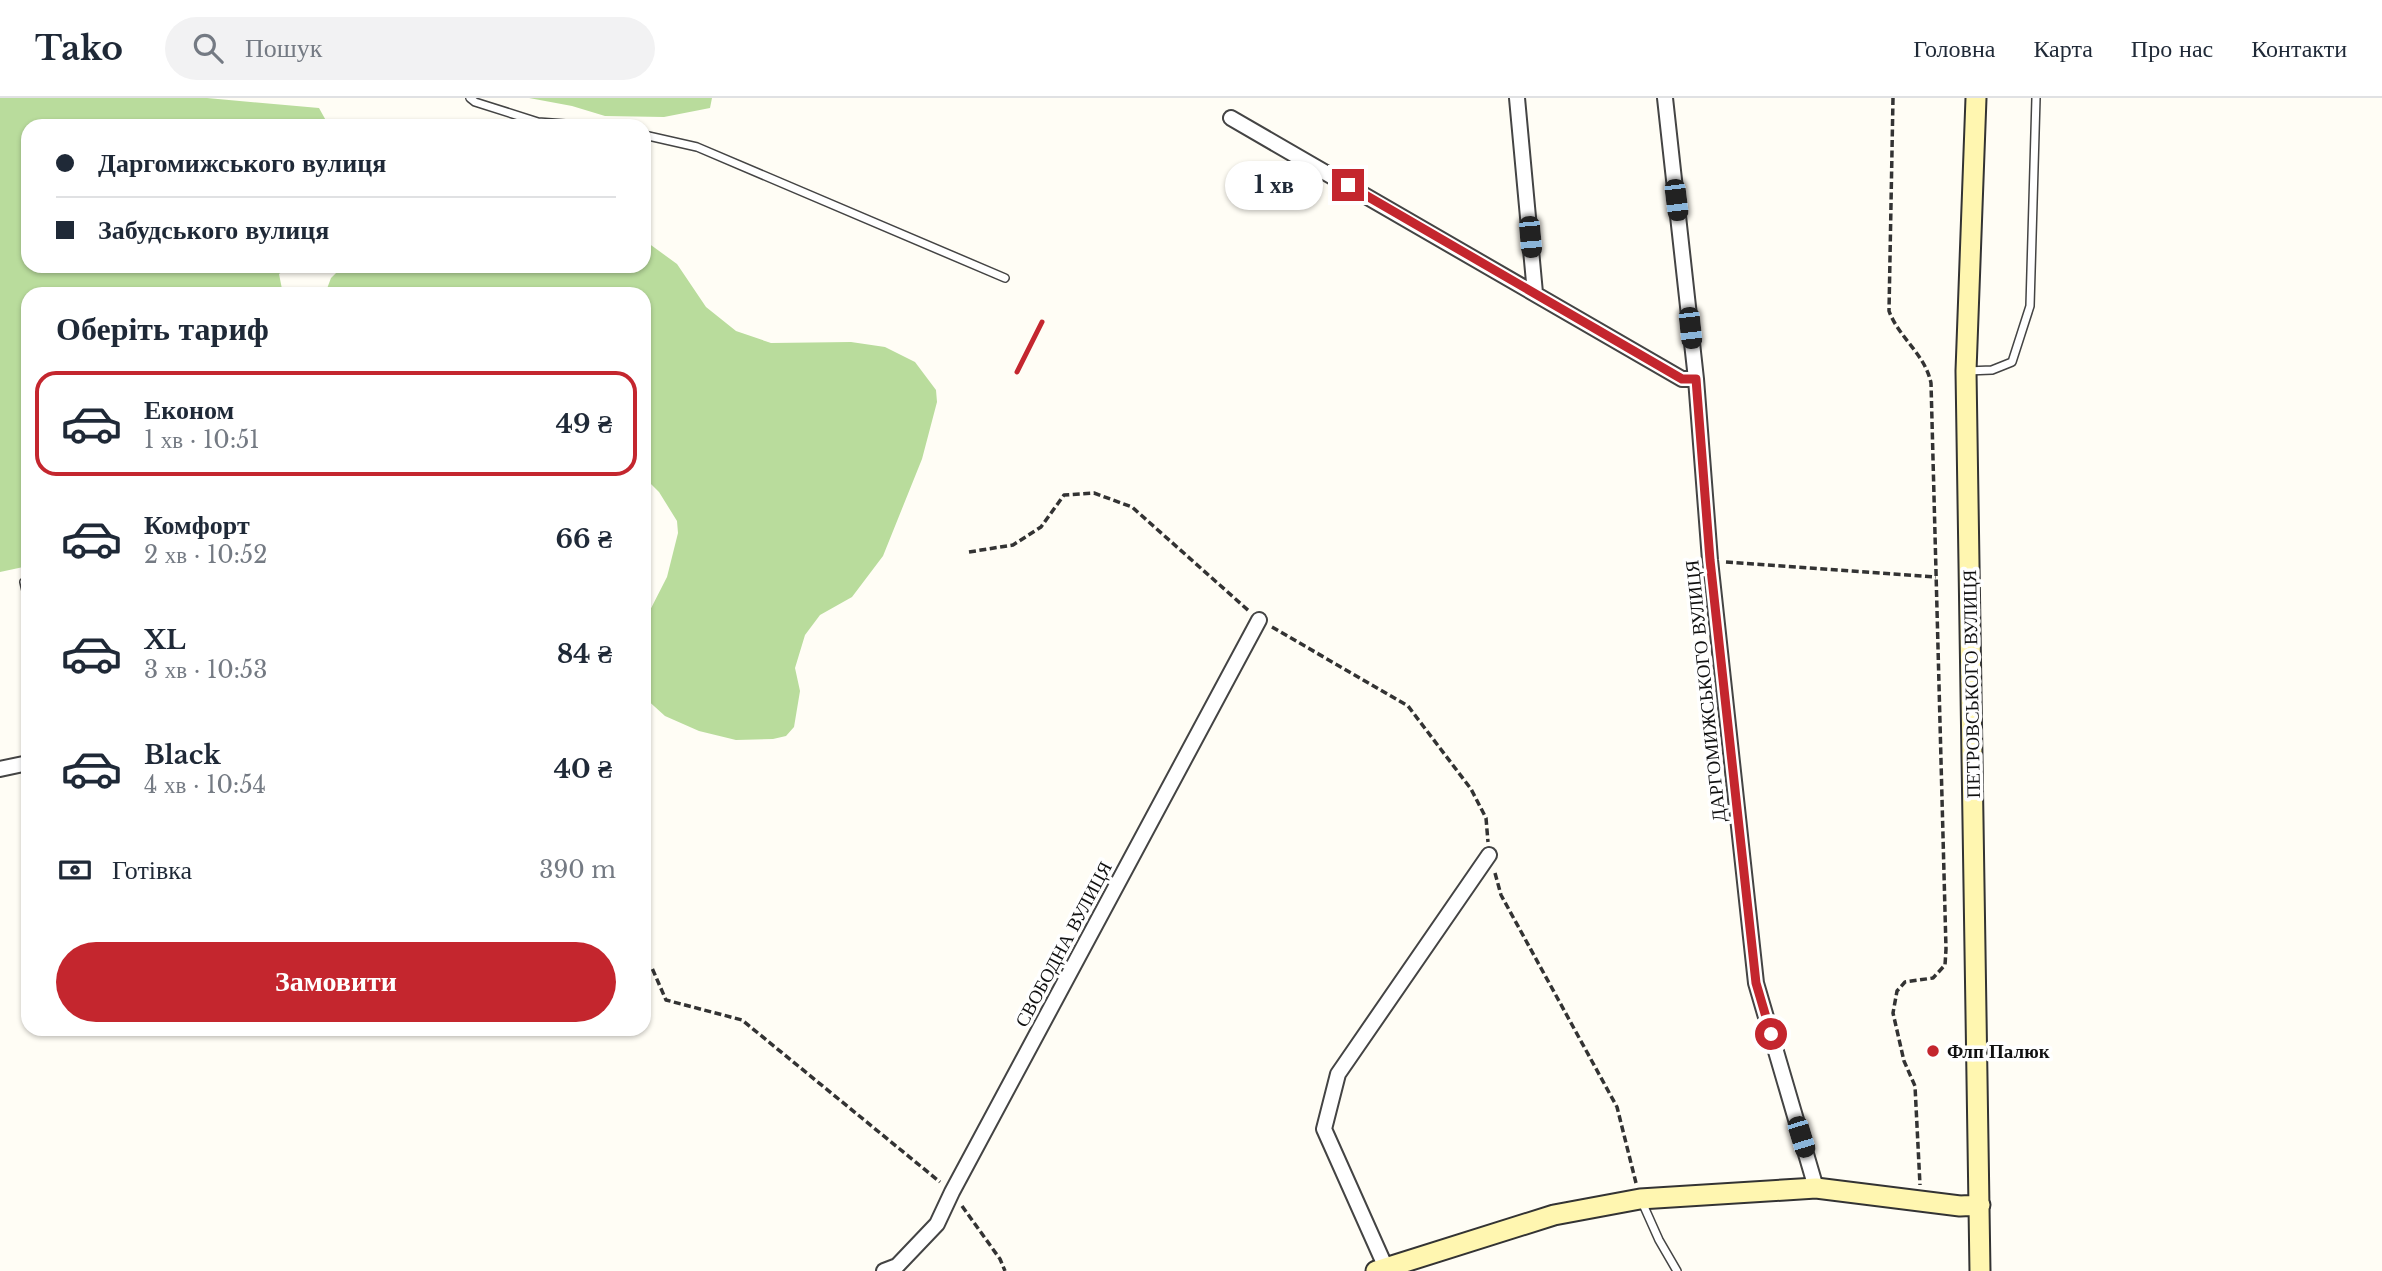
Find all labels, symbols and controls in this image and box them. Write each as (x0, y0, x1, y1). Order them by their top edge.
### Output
search box (165, 17, 655, 80)
text: Tako (35, 28, 123, 69)
icon: search (189, 29, 227, 67)
text: Пошук (245, 32, 322, 64)
text: Головна (1913, 34, 1995, 63)
text: Карта (2033, 34, 2093, 63)
text: Про нас (2131, 34, 2213, 63)
text: Контакти (2251, 34, 2347, 63)
text: Даргомижського вулиця (98, 147, 386, 179)
callout: 1 хв (1226, 160, 1324, 210)
route end (1332, 169, 1364, 201)
text: 1 хв (1254, 171, 1294, 199)
car (1664, 178, 1689, 222)
text: Забудського вулиця (98, 214, 329, 246)
car (1518, 215, 1543, 259)
car (1678, 306, 1703, 350)
text: Оберіть тариф (56, 309, 269, 349)
icon: car (60, 392, 123, 455)
text: Економ (144, 394, 234, 426)
text: 49 ₴ (556, 408, 612, 440)
text: 1 хв · 10:51 (144, 426, 260, 454)
icon: car (60, 507, 123, 570)
text: Комфорт (144, 509, 250, 541)
text: 66 ₴ (556, 523, 612, 555)
text: 2 хв · 10:52 (144, 541, 267, 569)
street label: ДАРГОМИЖСЬКОГО ВУЛИЦЯ (1680, 559, 1731, 823)
street label: ПЕТРОВСЬКОГО ВУЛИЦЯ (1958, 569, 1985, 799)
icon: car (60, 622, 123, 685)
text: XL (144, 624, 186, 656)
text: 84 ₴ (557, 638, 612, 670)
text: 3 хв · 10:53 (144, 656, 267, 684)
icon: car (60, 737, 123, 800)
text: Black (144, 739, 221, 771)
text: 40 ₴ (554, 753, 612, 785)
text: 4 хв · 10:54 (144, 771, 266, 799)
icon: cash (56, 851, 94, 889)
text: Готівка (112, 854, 192, 886)
text: 390 m (539, 856, 616, 884)
street label: СВОБОДНА ВУЛИЦЯ (1010, 857, 1117, 1031)
button: Замовити (56, 942, 616, 1022)
route start (1755, 1018, 1787, 1050)
place label: Флп Палюк (1947, 1040, 2050, 1063)
marker: Флп Палюк (1925, 1043, 1941, 1059)
car (1785, 1114, 1818, 1160)

